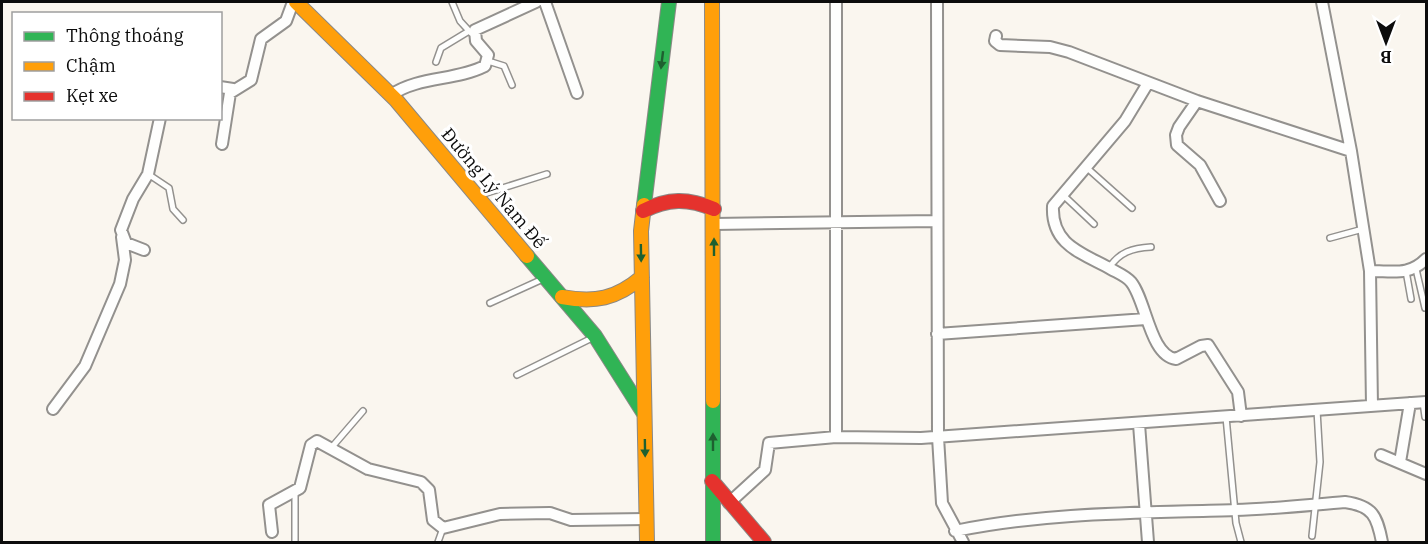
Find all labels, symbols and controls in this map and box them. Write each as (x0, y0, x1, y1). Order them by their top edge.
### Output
legend (12, 12, 222, 120)
north arrow (1356, 12, 1416, 72)
text: Thông thoáng (66, 24, 184, 47)
text: B (1380, 47, 1392, 67)
one-way arrow (657, 50, 667, 69)
text: Chậm (66, 54, 116, 77)
text: Kẹt xe (66, 84, 118, 107)
street label: Đường Lý Nam Đế (437, 123, 552, 253)
one-way arrow (709, 238, 719, 257)
one-way arrow (636, 244, 646, 263)
one-way arrow (708, 433, 717, 452)
one-way arrow (640, 439, 650, 458)

